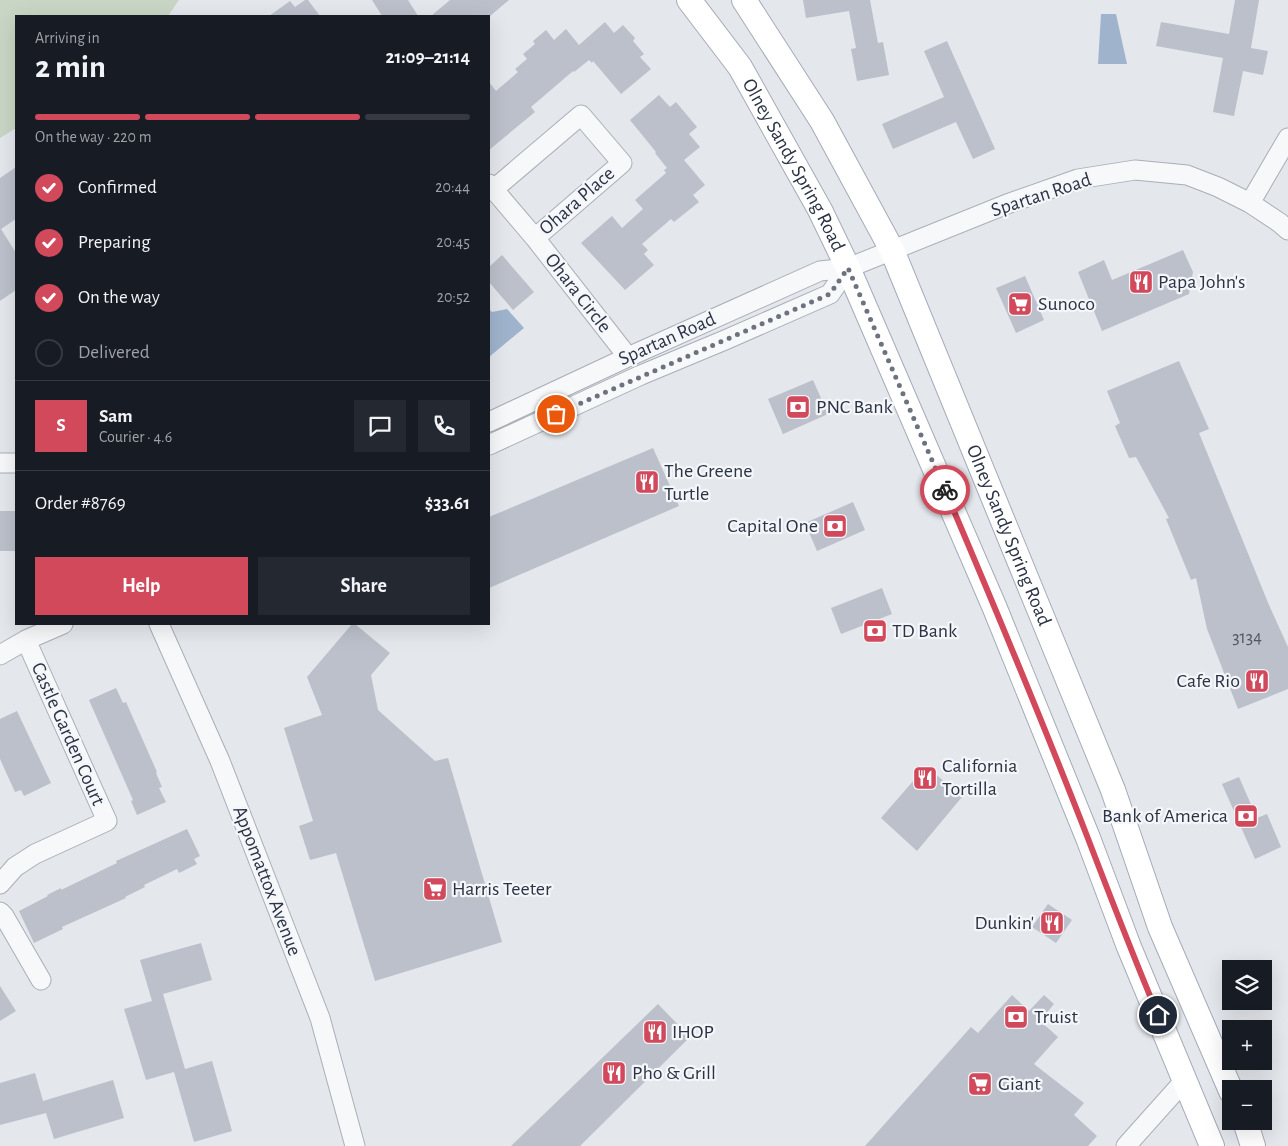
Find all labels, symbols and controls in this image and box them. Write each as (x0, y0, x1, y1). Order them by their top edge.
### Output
text: Arriving in (35, 30, 100, 46)
text: 21:09–21:14 (385, 48, 470, 67)
text: 2 min (35, 51, 106, 83)
street label: Olney Sandy Spring Road (739, 75, 848, 255)
text: On the way · 220 m (35, 129, 151, 145)
street label: Ohara Place (536, 163, 618, 239)
street label: Spartan Road (988, 169, 1094, 221)
icon: check (35, 174, 63, 202)
text: Confirmed (78, 178, 157, 197)
text: 20:44 (435, 179, 470, 195)
icon: check (35, 229, 63, 257)
text: Preparing (78, 233, 151, 252)
text: 20:45 (436, 234, 470, 250)
street label: Ohara Circle (541, 250, 615, 336)
restaurant icon: Papa John's (1128, 269, 1154, 295)
place label: Papa John's (1158, 272, 1245, 292)
icon: check (35, 284, 63, 312)
text: On the way (78, 288, 160, 307)
text: 20:52 (437, 289, 470, 305)
supermarket icon: Sunoco (1007, 291, 1033, 317)
place label: Sunoco (1038, 294, 1095, 314)
street label: Spartan Road (615, 309, 719, 369)
text: Delivered (78, 343, 150, 362)
pin (535, 393, 577, 435)
bank icon: PNC Bank (785, 394, 811, 420)
place label: PNC Bank (816, 397, 893, 417)
button: chat (354, 400, 406, 452)
button: phone (418, 400, 470, 452)
icon: bag (542, 400, 570, 428)
text: Sam (99, 407, 133, 426)
text: S (56, 416, 66, 435)
text: Courier · 4.6 (99, 429, 172, 445)
street label: Olney Sandy Spring Road (963, 442, 1055, 629)
place label: The Greene Turtle (664, 461, 753, 504)
courier (920, 465, 970, 515)
restaurant icon: The Greene Turtle (634, 469, 660, 495)
icon: bike (931, 476, 959, 504)
text: Order #8769 (35, 494, 126, 513)
text: $33.61 (425, 494, 470, 513)
bank icon: Capital One (822, 513, 848, 539)
place label: Capital One (727, 516, 818, 536)
button: Help (35, 557, 248, 615)
button: Share (258, 557, 470, 615)
bank icon: TD Bank (862, 618, 888, 644)
place label: TD Bank (892, 621, 957, 641)
house number: 3134 (1232, 629, 1262, 647)
street label: Castle Garden Court (28, 660, 109, 809)
restaurant icon: Cafe Rio (1244, 668, 1270, 694)
place label: Cafe Rio (1177, 671, 1240, 691)
place label: California Tortilla (942, 756, 1018, 799)
restaurant icon: California Tortilla (912, 765, 938, 791)
street label: Appomattox Avenue (229, 803, 305, 959)
bank icon: Bank of America (1233, 803, 1259, 829)
place label: Bank of America (1102, 806, 1228, 826)
supermarket icon: Harris Teeter (422, 876, 448, 902)
place label: Harris Teeter (452, 879, 552, 899)
restaurant icon: Dunkin' (1039, 910, 1065, 936)
place label: Dunkin' (974, 913, 1034, 933)
map controls (1222, 960, 1272, 1130)
button: layers (1222, 960, 1272, 1010)
pin (1137, 994, 1179, 1036)
icon: home (1144, 1001, 1172, 1029)
bank icon: Truist (1003, 1004, 1029, 1030)
place label: Truist (1034, 1007, 1078, 1027)
restaurant icon: IHOP (642, 1019, 668, 1045)
button: + (1222, 1020, 1272, 1070)
place label: IHOP (672, 1022, 714, 1042)
restaurant icon: Pho & Grill (601, 1060, 627, 1086)
place label: Pho & Grill (632, 1063, 716, 1083)
supermarket icon: Giant (967, 1071, 993, 1097)
place label: Giant (998, 1074, 1041, 1094)
button: − (1222, 1080, 1272, 1130)

